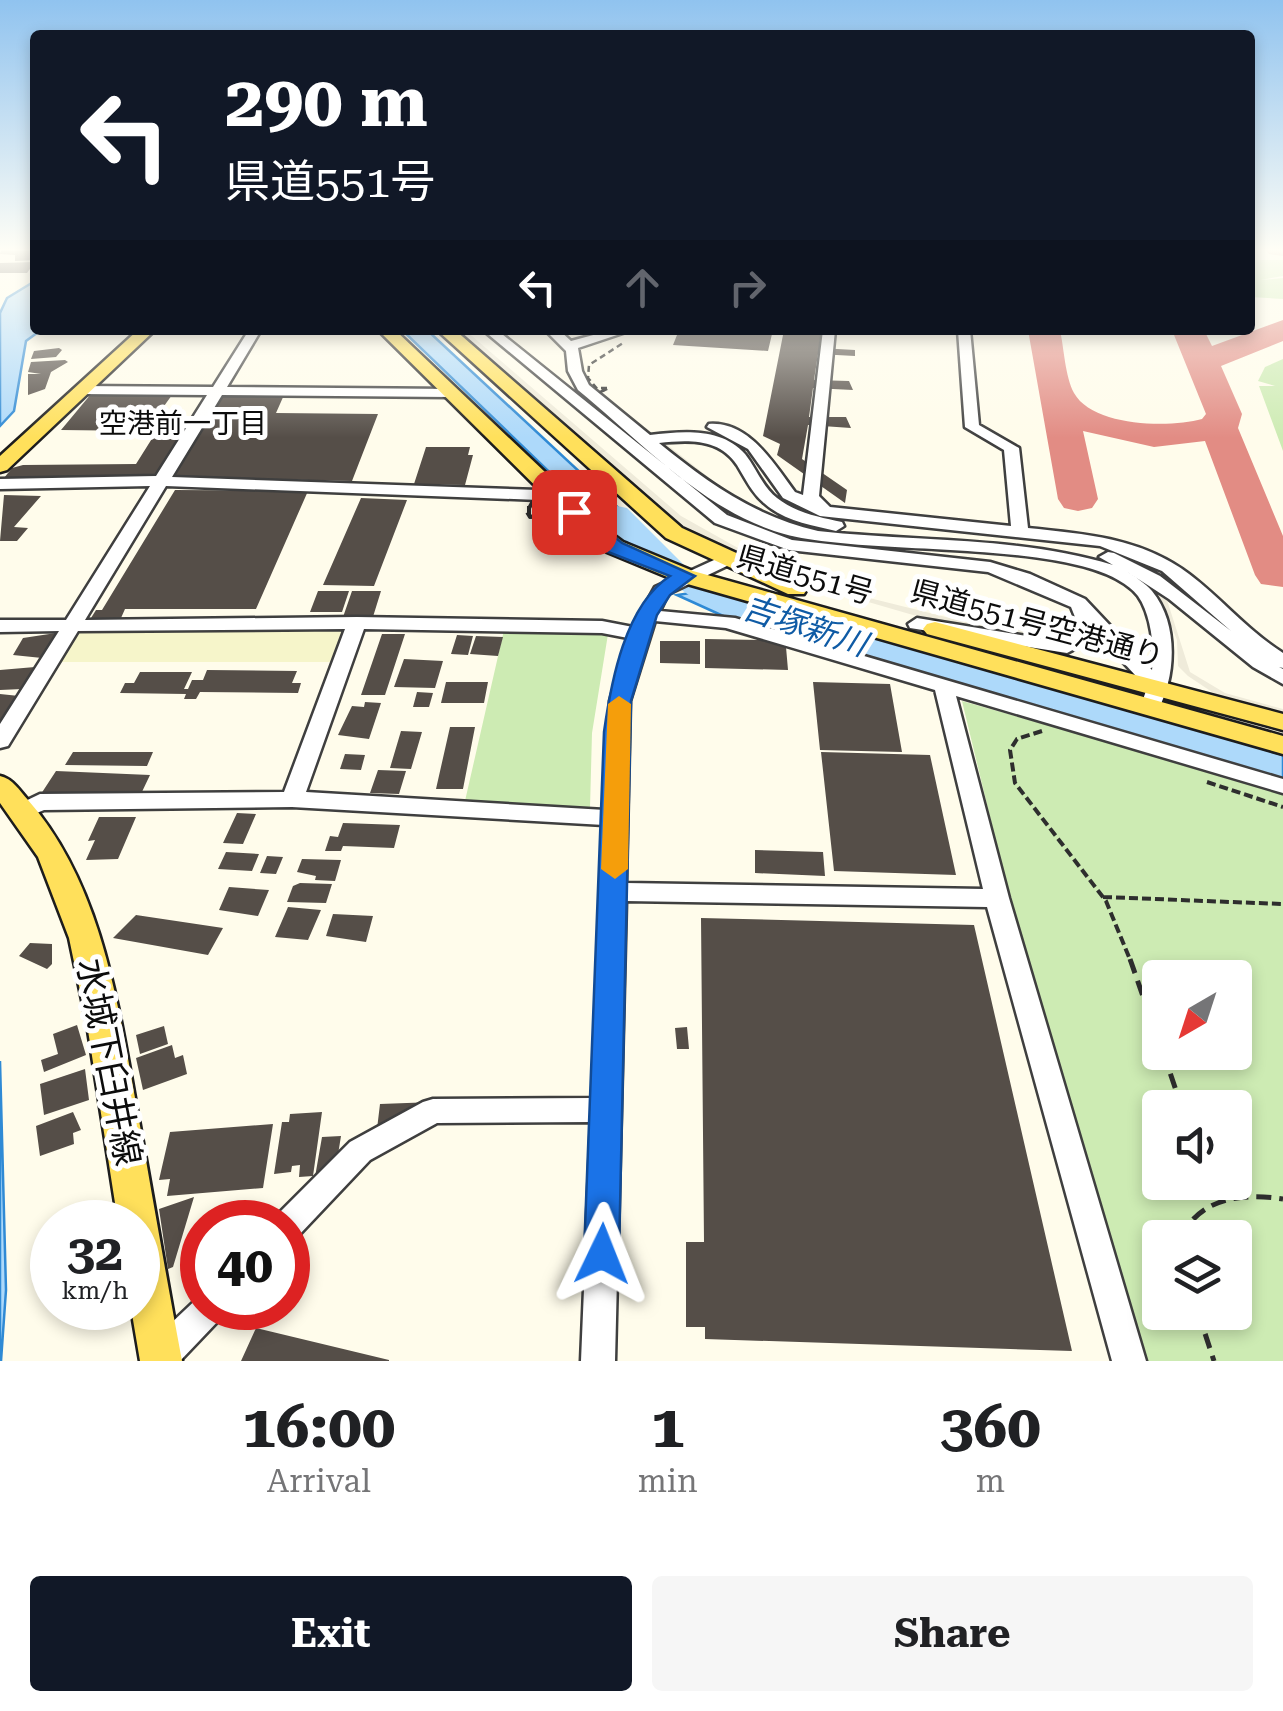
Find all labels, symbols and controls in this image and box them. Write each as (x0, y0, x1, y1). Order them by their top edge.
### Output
text: 290 m (225, 61, 428, 143)
icon: left (60, 70, 190, 200)
text: 県道551号 (225, 155, 436, 208)
icon: left (510, 260, 565, 315)
icon: ahead (615, 260, 670, 315)
icon: right (720, 260, 775, 315)
district label: 空港前一丁目 (99, 407, 267, 440)
pin (532, 470, 617, 555)
icon: arrive (547, 485, 602, 540)
street label: 県道551号 (733, 538, 877, 611)
street label: 県道551号空港通り (907, 573, 1167, 674)
water label: 吉塚新川 (738, 588, 875, 665)
street label: 水城下臼井線 (68, 955, 149, 1169)
north arrow (1142, 960, 1252, 1070)
map controls (1142, 960, 1252, 1330)
button: sound (1142, 1090, 1252, 1200)
speed limit sign: 40 (180, 1200, 310, 1330)
position arrow (550, 1202, 654, 1306)
button: layers (1142, 1220, 1252, 1330)
text: 32 (67, 1224, 123, 1282)
text: km/h (62, 1276, 128, 1305)
text: 16:00 (242, 1391, 395, 1462)
text: 1 (651, 1391, 684, 1462)
text: 360 (940, 1391, 1041, 1462)
text: Arrival (267, 1462, 371, 1500)
text: min (638, 1462, 698, 1500)
text: m (976, 1462, 1005, 1500)
button: Exit (30, 1576, 632, 1691)
button: Share (652, 1576, 1253, 1691)

